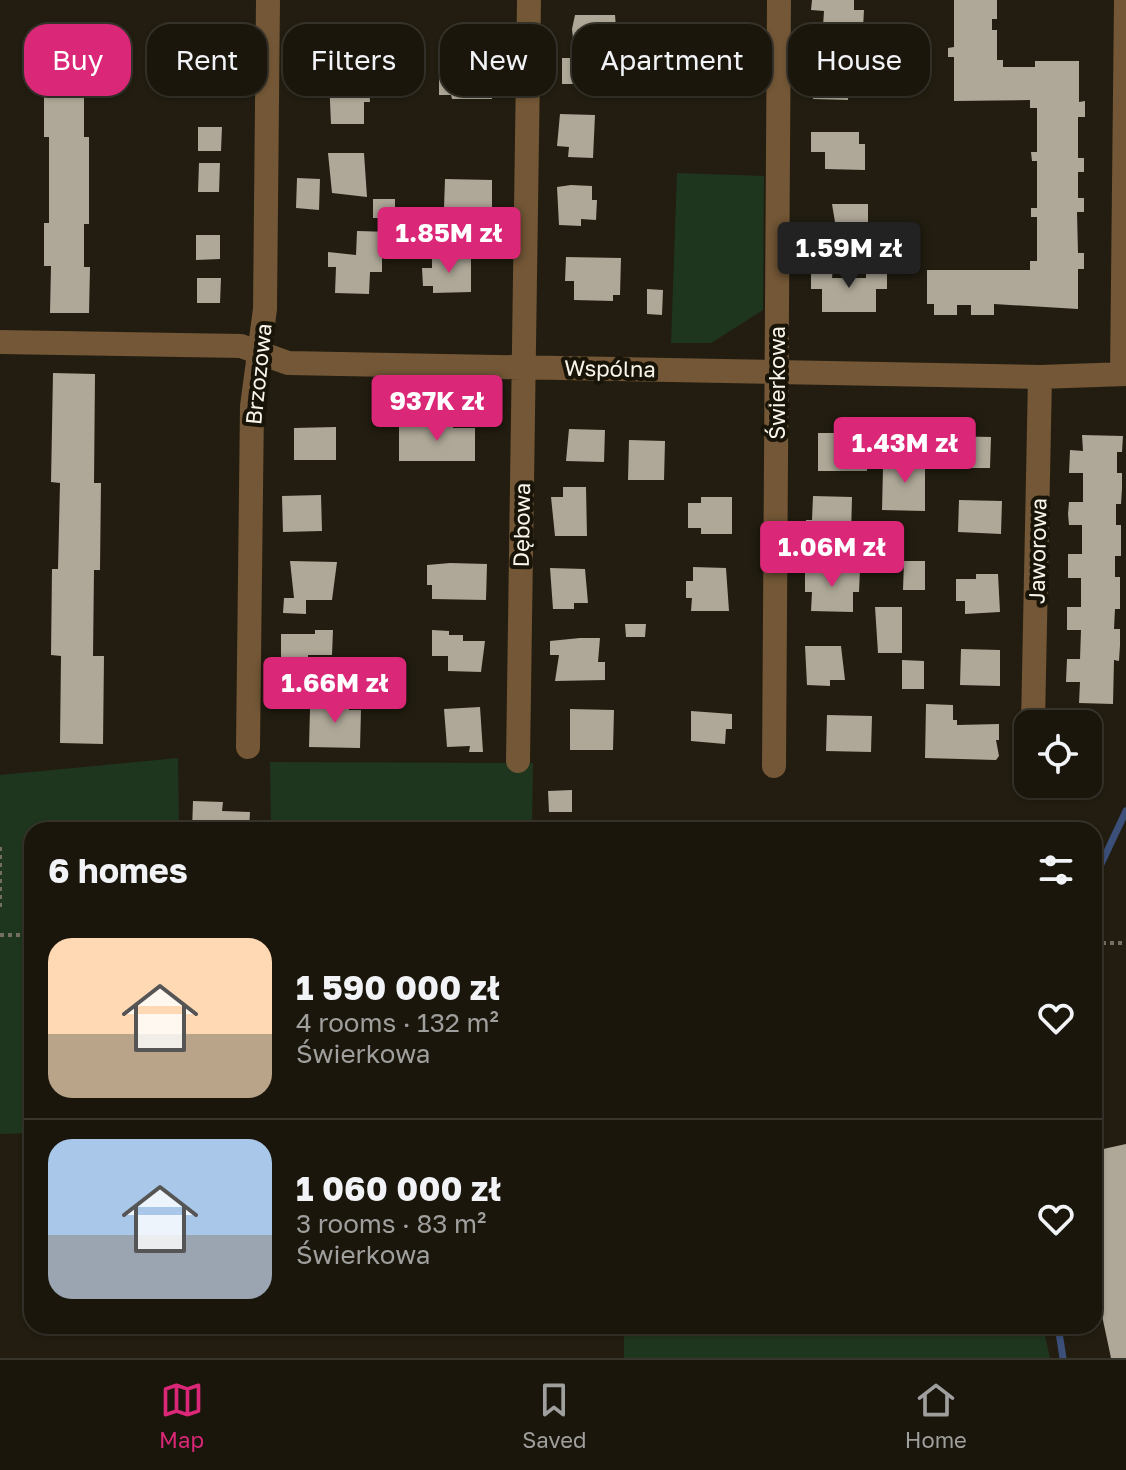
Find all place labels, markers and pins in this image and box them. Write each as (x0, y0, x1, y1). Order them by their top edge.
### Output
pin: 1.85M zł (366, 207, 532, 275)
pin: 1.59M zł (766, 222, 932, 290)
pin: 937K zł (363, 375, 511, 443)
pin: 1.43M zł (822, 417, 988, 485)
pin: 1.06M zł (749, 521, 915, 589)
pin: 1.66M zł (252, 657, 418, 725)

